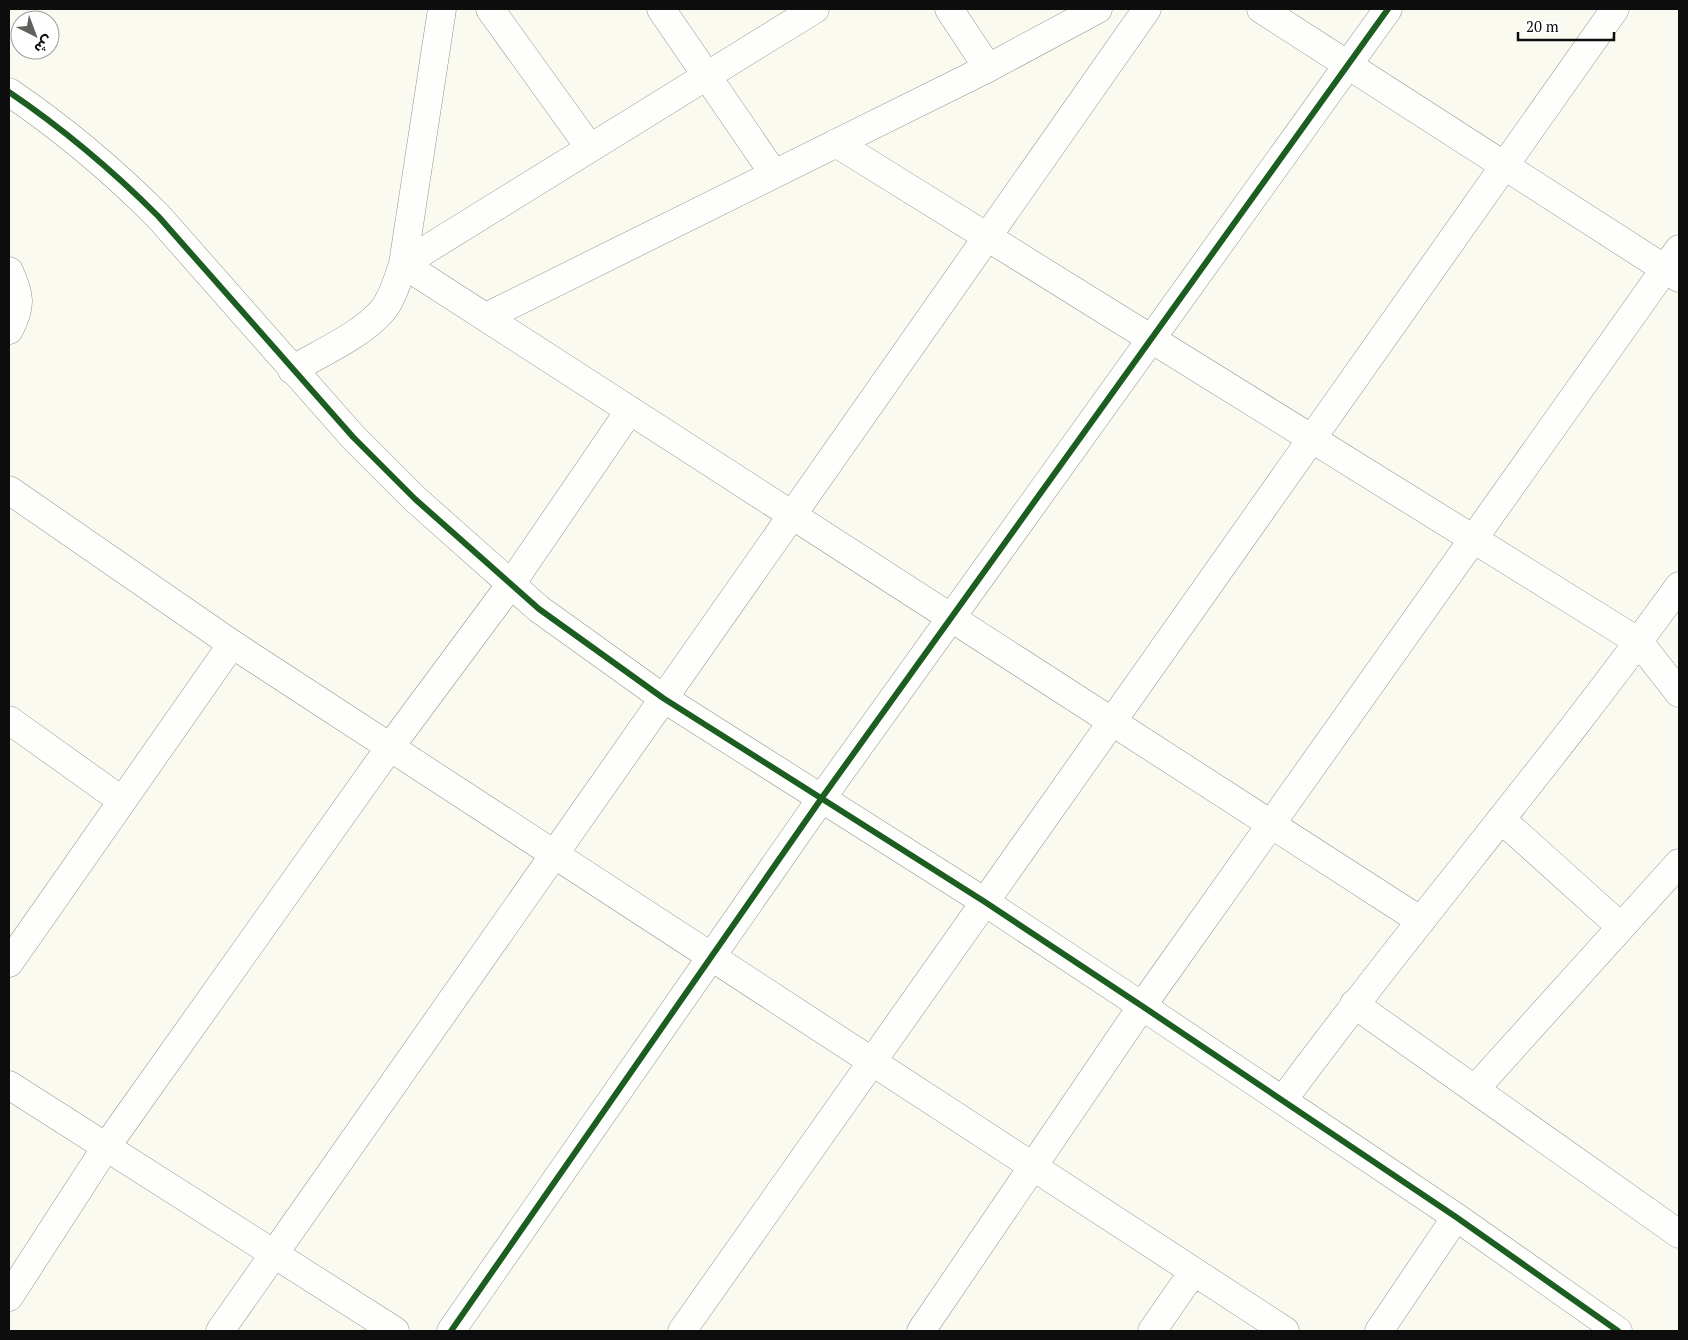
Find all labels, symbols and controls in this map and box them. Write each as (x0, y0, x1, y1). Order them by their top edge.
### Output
north arrow (10, 10, 60, 60)
scale bar (1518, 10, 1614, 42)
text: 20 m (1526, 16, 1559, 36)
text: ش (31, 32, 58, 59)

